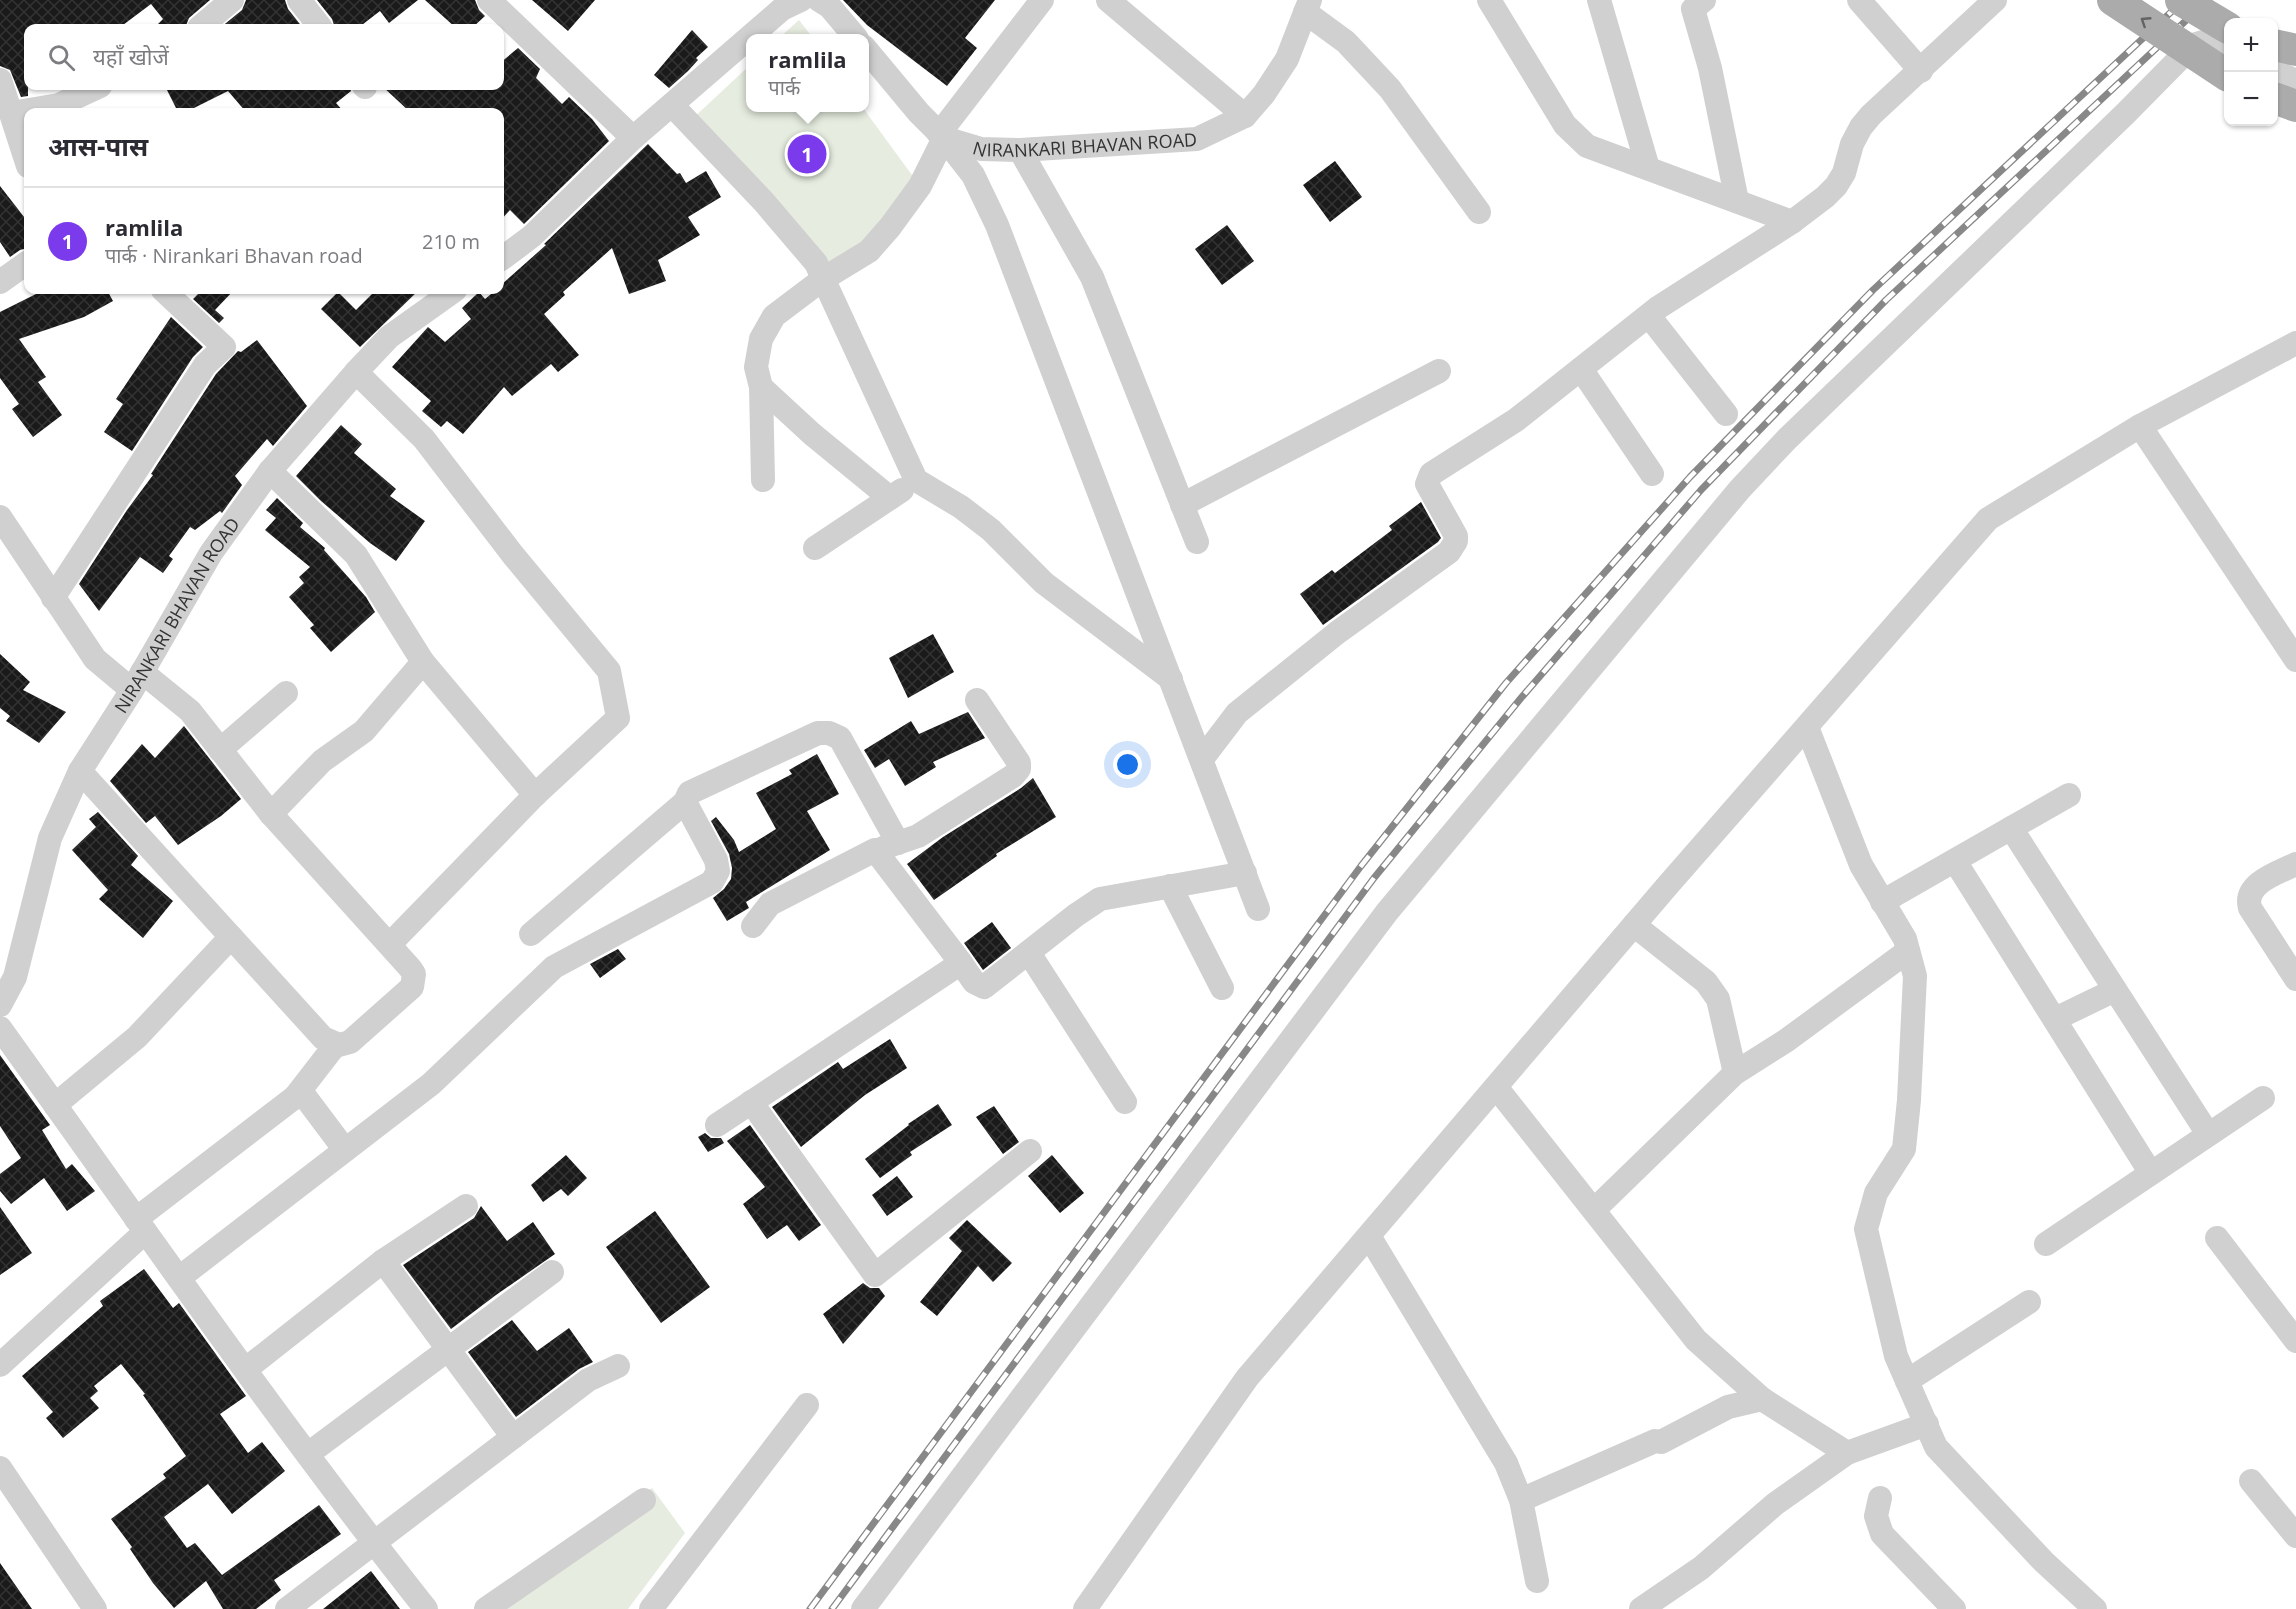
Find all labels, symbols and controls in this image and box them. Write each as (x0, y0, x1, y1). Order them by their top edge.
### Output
one-way arrow (2140, 17, 2151, 28)
map controls (2224, 18, 2278, 126)
button: + (2224, 18, 2278, 72)
search box (24, 24, 504, 90)
popup (746, 34, 869, 112)
icon: search (45, 41, 78, 74)
text: यहाँ खोजें (93, 41, 169, 71)
text: ramlila (768, 44, 847, 74)
button: − (2224, 72, 2278, 126)
text: पार्क (768, 74, 800, 101)
street label: NIRANKARI BHAVAN ROAD (970, 127, 1198, 162)
text: आस-पास (48, 128, 148, 164)
pin: 1 (788, 132, 826, 176)
text: ramlila (105, 212, 183, 242)
text: 1 (62, 228, 73, 255)
text: 210 m (422, 228, 480, 255)
text: पार्क · Nirankari Bhavan road (105, 242, 363, 269)
street label: NIRANKARI BHAVAN ROAD (108, 513, 245, 717)
your location (1113, 750, 1142, 779)

